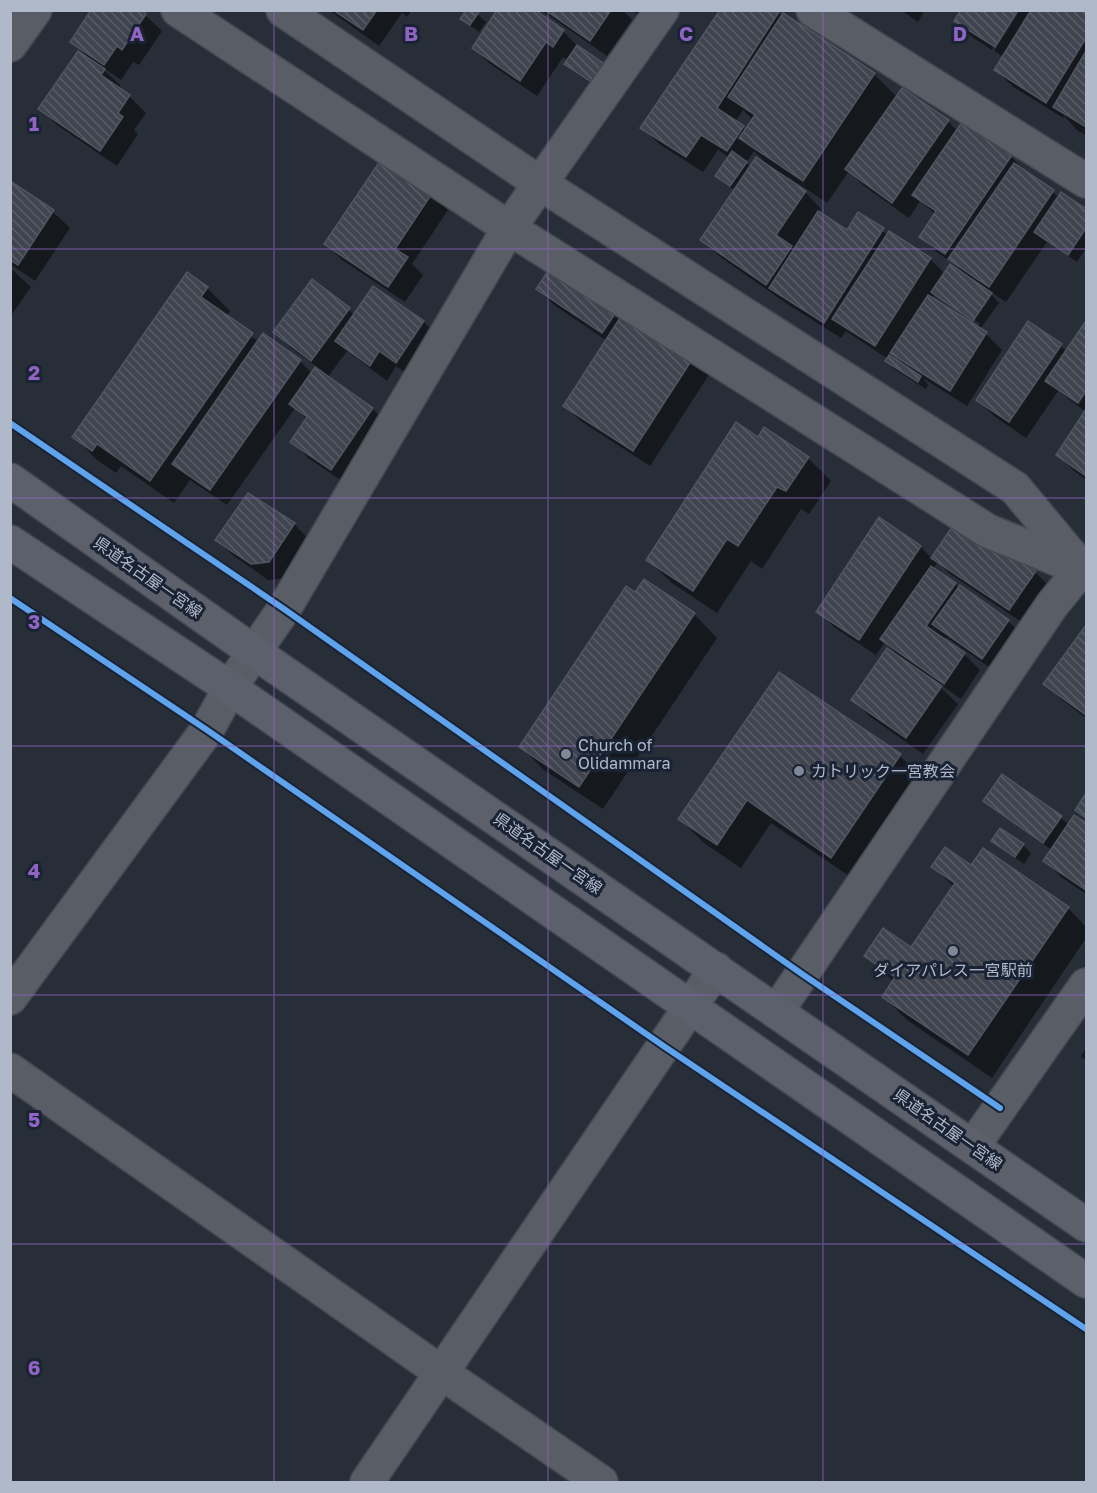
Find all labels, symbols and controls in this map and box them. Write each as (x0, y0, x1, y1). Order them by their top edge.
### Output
text: A (130, 21, 144, 45)
text: B (404, 21, 418, 45)
text: C (679, 21, 693, 45)
text: D (953, 21, 967, 45)
text: 1 (29, 111, 39, 135)
text: 2 (28, 360, 40, 384)
street label: 県道名古屋一宮線 (90, 532, 206, 622)
text: 3 (28, 609, 40, 633)
place label: Church of Olidammara (578, 735, 671, 773)
marker: Church of Olidammara (559, 747, 573, 761)
place label: カトリック一宮教会 (811, 761, 955, 781)
marker: カトリック一宮教会 (792, 764, 806, 778)
street label: 県道名古屋一宮線 (490, 808, 606, 898)
text: 4 (28, 858, 40, 882)
marker: ダイアパレス一宮駅前 (946, 944, 960, 958)
place label: ダイアパレス一宮駅前 (873, 960, 1033, 980)
street label: 県道名古屋一宮線 (890, 1084, 1006, 1174)
text: 5 (28, 1107, 40, 1131)
text: 6 (28, 1355, 40, 1379)

